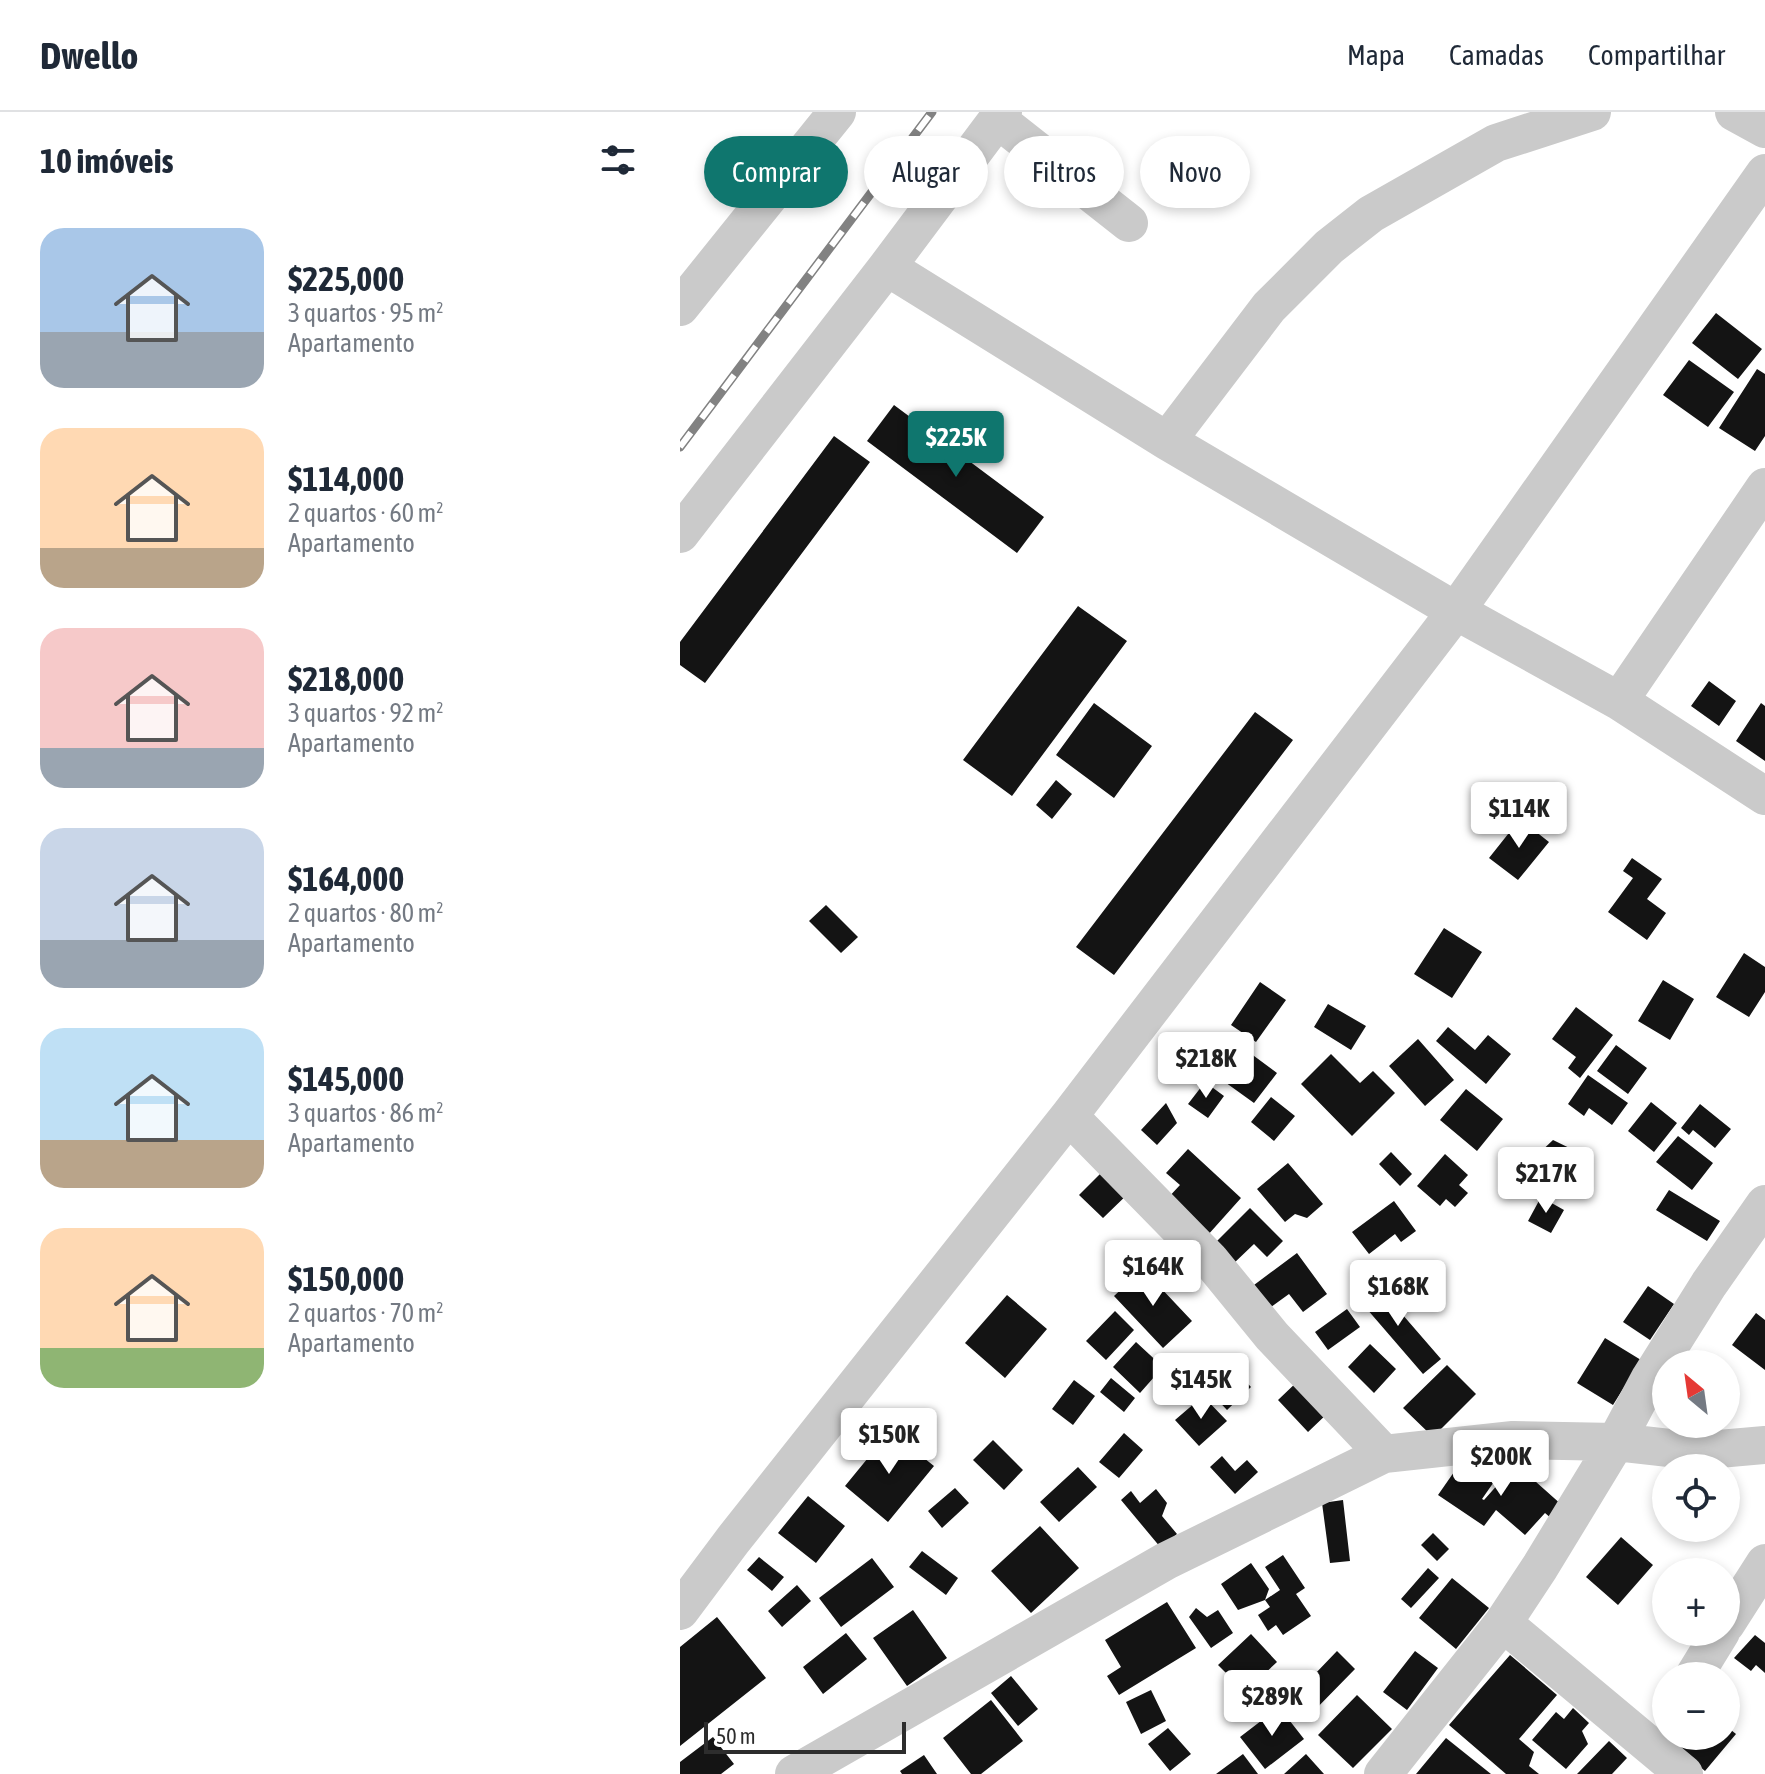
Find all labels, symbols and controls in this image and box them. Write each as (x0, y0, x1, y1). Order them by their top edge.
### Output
text: Dwello (40, 34, 138, 77)
text: Mapa (1347, 39, 1405, 71)
text: Camadas (1449, 39, 1544, 71)
text: Compartilhar (1588, 39, 1725, 71)
chip: Comprar (704, 136, 848, 208)
chip: Alugar (864, 136, 988, 208)
chip: Filtros (1004, 136, 1124, 208)
chip: Novo (1140, 136, 1250, 208)
icon: filters (596, 138, 640, 182)
text: 10 imóveis (40, 141, 173, 180)
text: $225,000 (288, 259, 404, 298)
icon: home (104, 260, 200, 356)
text: 3 quartos · 95 m² (288, 298, 443, 328)
text: Apartamento (288, 328, 415, 358)
pin: $225K (900, 411, 1012, 479)
text: $225K (926, 422, 986, 452)
text: $114,000 (288, 459, 404, 498)
icon: home (104, 460, 200, 556)
text: 2 quartos · 60 m² (288, 498, 443, 528)
text: Apartamento (288, 528, 415, 558)
text: $218,000 (288, 659, 404, 698)
icon: home (104, 660, 200, 756)
text: 3 quartos · 92 m² (288, 698, 443, 728)
text: Apartamento (288, 728, 415, 758)
pin: $114K (1463, 782, 1575, 850)
text: $114K (1489, 793, 1549, 823)
text: $164,000 (288, 859, 404, 898)
icon: home (104, 860, 200, 956)
text: 2 quartos · 80 m² (288, 898, 443, 928)
text: Apartamento (288, 928, 415, 958)
pin: $218K (1150, 1032, 1262, 1100)
text: $218K (1176, 1043, 1236, 1073)
text: $145,000 (288, 1059, 404, 1098)
icon: home (104, 1060, 200, 1156)
text: 3 quartos · 86 m² (288, 1098, 443, 1128)
text: Apartamento (288, 1128, 415, 1158)
pin: $217K (1490, 1147, 1602, 1215)
text: $217K (1516, 1158, 1576, 1188)
pin: $164K (1097, 1240, 1209, 1308)
text: $164K (1123, 1251, 1183, 1281)
text: $150,000 (288, 1259, 404, 1298)
icon: home (104, 1260, 200, 1356)
pin: $168K (1342, 1260, 1454, 1328)
text: $168K (1368, 1271, 1428, 1301)
text: 2 quartos · 70 m² (288, 1298, 443, 1328)
text: Apartamento (288, 1328, 415, 1358)
north arrow (1652, 1350, 1740, 1438)
map controls (1652, 1350, 1740, 1750)
pin: $145K (1145, 1353, 1257, 1421)
text: $145K (1171, 1364, 1231, 1394)
pin: $150K (833, 1408, 945, 1476)
text: $150K (859, 1419, 919, 1449)
pin: $200K (1445, 1430, 1557, 1498)
text: $200K (1471, 1441, 1531, 1471)
button: locate (1652, 1454, 1740, 1542)
button: + (1652, 1558, 1740, 1646)
button: − (1652, 1662, 1740, 1750)
pin: $289K (1216, 1670, 1328, 1738)
text: $289K (1242, 1681, 1302, 1711)
scale bar (704, 1718, 906, 1754)
text: 50 m (716, 1723, 756, 1749)

